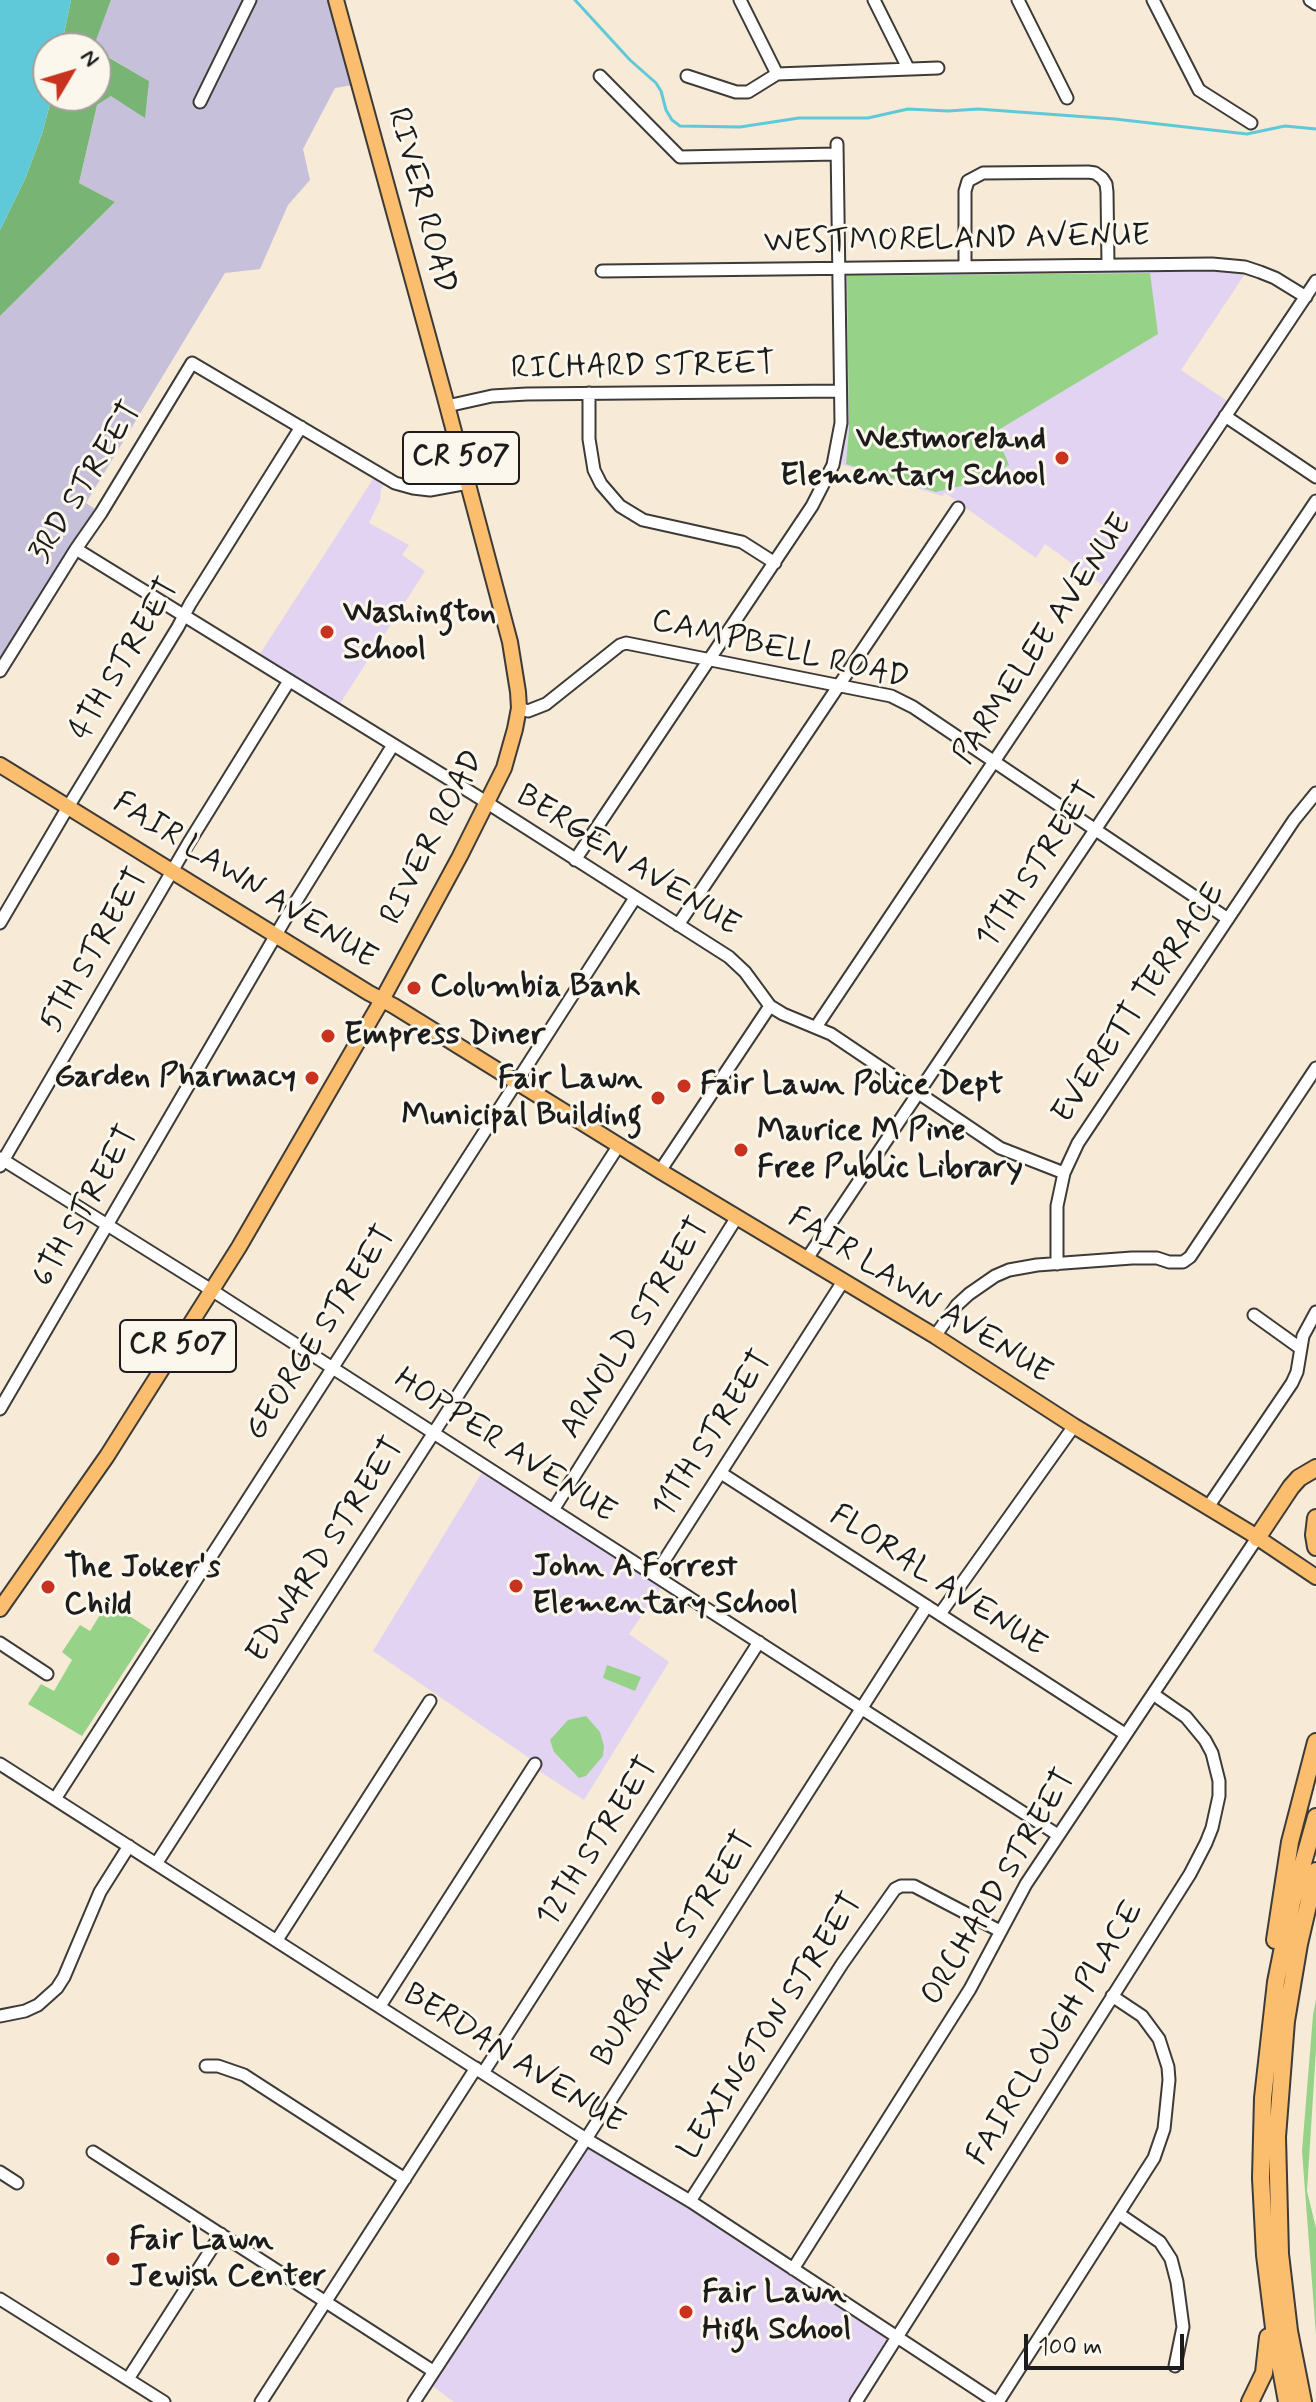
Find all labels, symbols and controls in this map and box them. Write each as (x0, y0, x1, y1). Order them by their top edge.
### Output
north arrow (32, 32, 112, 112)
text: N (74, 44, 105, 73)
street label: RIVER ROAD (377, 104, 463, 298)
street label: WESTMORELAND AVENUE (764, 218, 1150, 264)
street label: RICHARD STREET (511, 346, 775, 390)
street label: 3RD STREET (22, 395, 152, 571)
place label: Westmoreland Elementary School (780, 421, 1046, 496)
road number: CR 507 (403, 432, 519, 484)
marker: Westmoreland Elementary School (1053, 449, 1071, 467)
street label: PARMELEE AVENUE (946, 507, 1142, 773)
street label: 4TH STREET (63, 572, 189, 748)
place label: Washington School (343, 595, 496, 670)
street label: CAMPBELL ROAD (648, 603, 912, 699)
marker: Washington School (318, 623, 336, 641)
street label: RIVER ROAD (374, 744, 494, 932)
street label: 11TH STREET (969, 776, 1109, 956)
street label: BERGEN AVENUE (508, 778, 746, 946)
street label: FAIR LAWN AVENUE (105, 785, 383, 979)
street label: 5TH STREET (34, 862, 158, 1040)
street label: EVERETT TERRACE (1045, 877, 1235, 1131)
place label: Columbia Bank (430, 969, 640, 1007)
marker: Columbia Bank (405, 979, 423, 997)
place label: Empress Diner (344, 1017, 545, 1055)
marker: Empress Diner (319, 1027, 337, 1045)
place label: Garden Pharmacy (54, 1059, 296, 1097)
place label: Fair Lawn Municipal Building (402, 1061, 642, 1136)
place label: Fair Lawn Police Dept (700, 1067, 1003, 1105)
marker: Garden Pharmacy (303, 1069, 321, 1087)
marker: Fair Lawn Police Dept (675, 1077, 693, 1095)
marker: Fair Lawn Municipal Building (649, 1089, 667, 1107)
place label: Maurice M Pine Free Public Library (757, 1113, 1023, 1188)
street label: 6TH STREET (25, 1119, 149, 1295)
marker: Maurice M Pine Free Public Library (732, 1141, 750, 1159)
street label: FAIR LAWN AVENUE (780, 1200, 1058, 1394)
street label: ARNOLD STREET (553, 1212, 719, 1446)
street label: GEORGE STREET (238, 1219, 406, 1449)
road number: CR 507 (120, 1320, 236, 1372)
street label: 11TH STREET (646, 1344, 782, 1526)
street label: HOPPER AVENUE (386, 1361, 622, 1533)
street label: EDWARD STREET (240, 1431, 414, 1671)
street label: FLORAL AVENUE (822, 1498, 1052, 1666)
place label: John A Forrest Elementary School (532, 1549, 798, 1624)
place label: The Joker's Child (64, 1550, 220, 1625)
marker: John A Forrest Elementary School (507, 1577, 525, 1595)
marker: The Joker's Child (39, 1578, 57, 1596)
street label: 12TH STREET (530, 1751, 668, 1935)
street label: ORCHARD STREET (914, 1763, 1086, 2013)
street label: BURBANK STREET (585, 1825, 765, 2075)
street label: LEXINGTON STREET (671, 1886, 873, 2168)
street label: FAIRCLOUGH PLACE (960, 1895, 1154, 2173)
street label: BERDAN AVENUE (395, 1976, 631, 2144)
place label: Fair Lawn Jewish Center (129, 2222, 326, 2297)
marker: Fair Lawn Jewish Center (104, 2250, 122, 2268)
place label: Fair Lawn High School (702, 2275, 851, 2350)
marker: Fair Lawn High School (677, 2303, 695, 2321)
scale bar (1028, 2318, 1188, 2368)
text: 100 m (1038, 2332, 1102, 2363)

